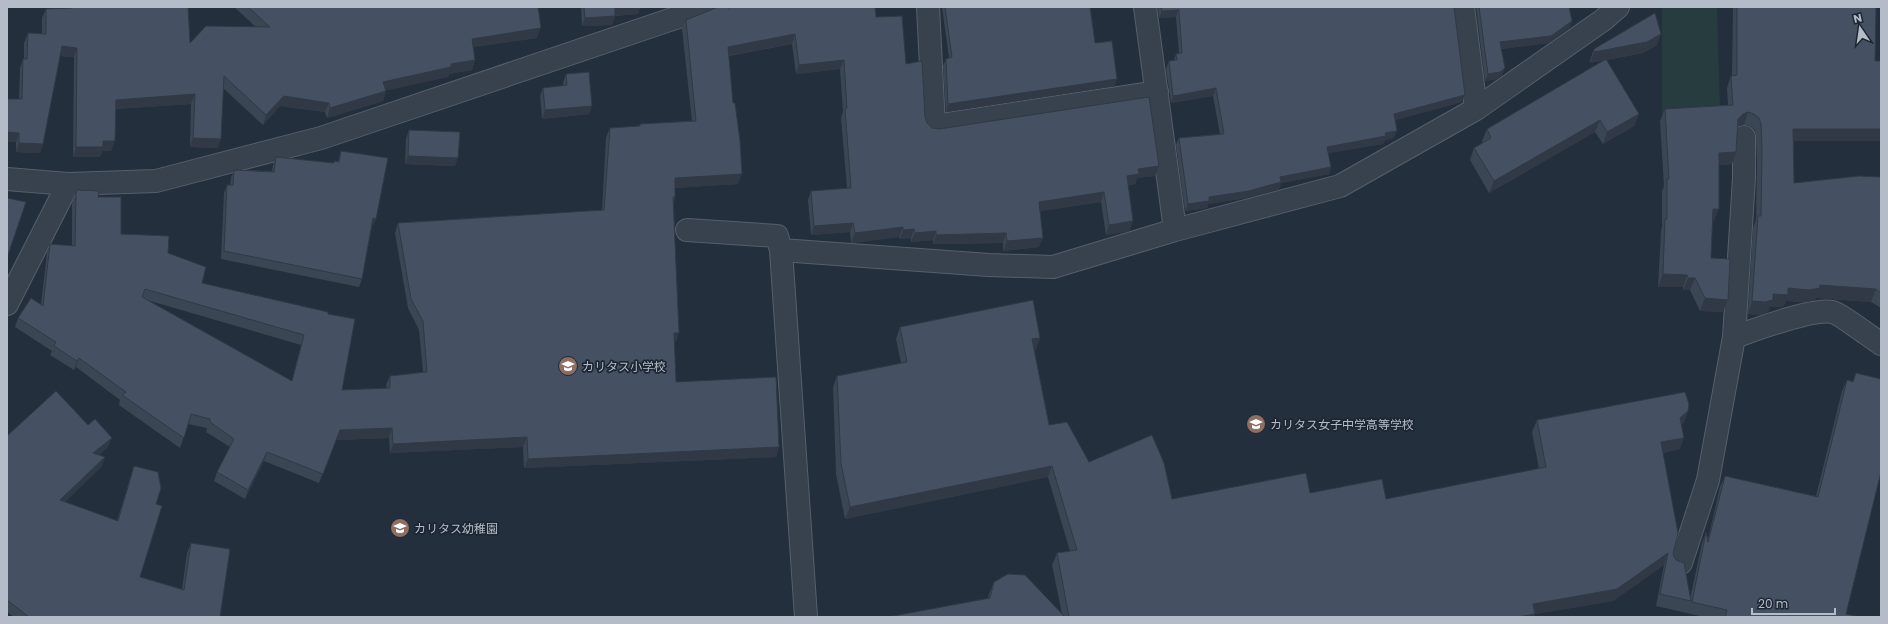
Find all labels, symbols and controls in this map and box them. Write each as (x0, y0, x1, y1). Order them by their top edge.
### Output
north arrow (1840, 8, 1880, 48)
text: N (1852, 10, 1864, 27)
school or university icon: カリタス小学校 (557, 355, 579, 377)
place label: カリタス小学校 (582, 358, 666, 375)
school or university icon: カリタス女子中学高等学校 (1245, 413, 1267, 435)
place label: カリタス女子中学高等学校 (1270, 416, 1414, 433)
school or university icon: カリタス幼稚園 (389, 517, 411, 539)
place label: カリタス幼稚園 (414, 520, 498, 537)
scale bar (1752, 590, 1835, 616)
text: 20 m (1758, 595, 1788, 612)

